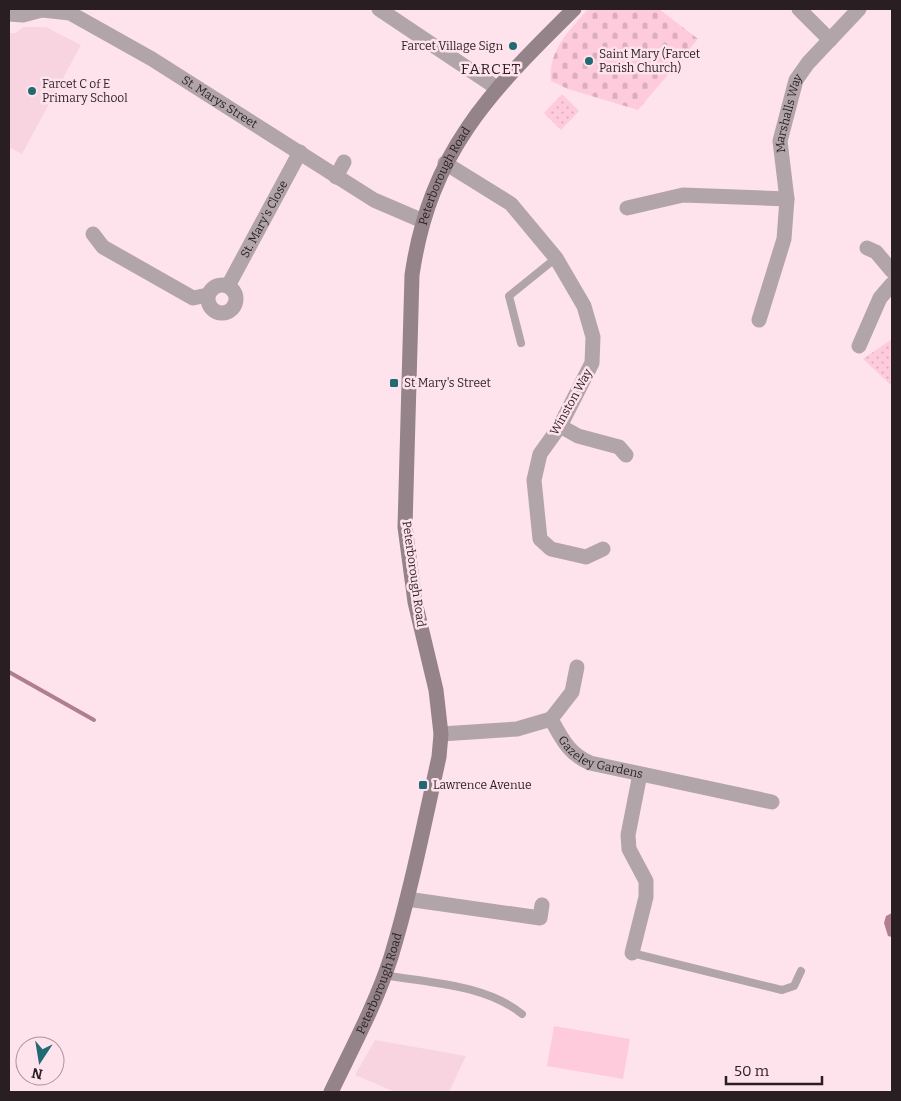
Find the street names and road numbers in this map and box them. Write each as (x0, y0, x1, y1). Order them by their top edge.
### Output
street label: Marshalls Way (773, 70, 806, 154)
street label: St. Marys Street (179, 73, 261, 132)
street label: Peterborough Road (416, 124, 473, 227)
street label: St. Mary's Close (238, 178, 290, 260)
street label: Winston Way (547, 366, 595, 438)
street label: Peterborough Road (400, 520, 428, 628)
street label: Gazeley Gardens (555, 733, 645, 781)
street label: Peterborough Road (353, 931, 405, 1036)

